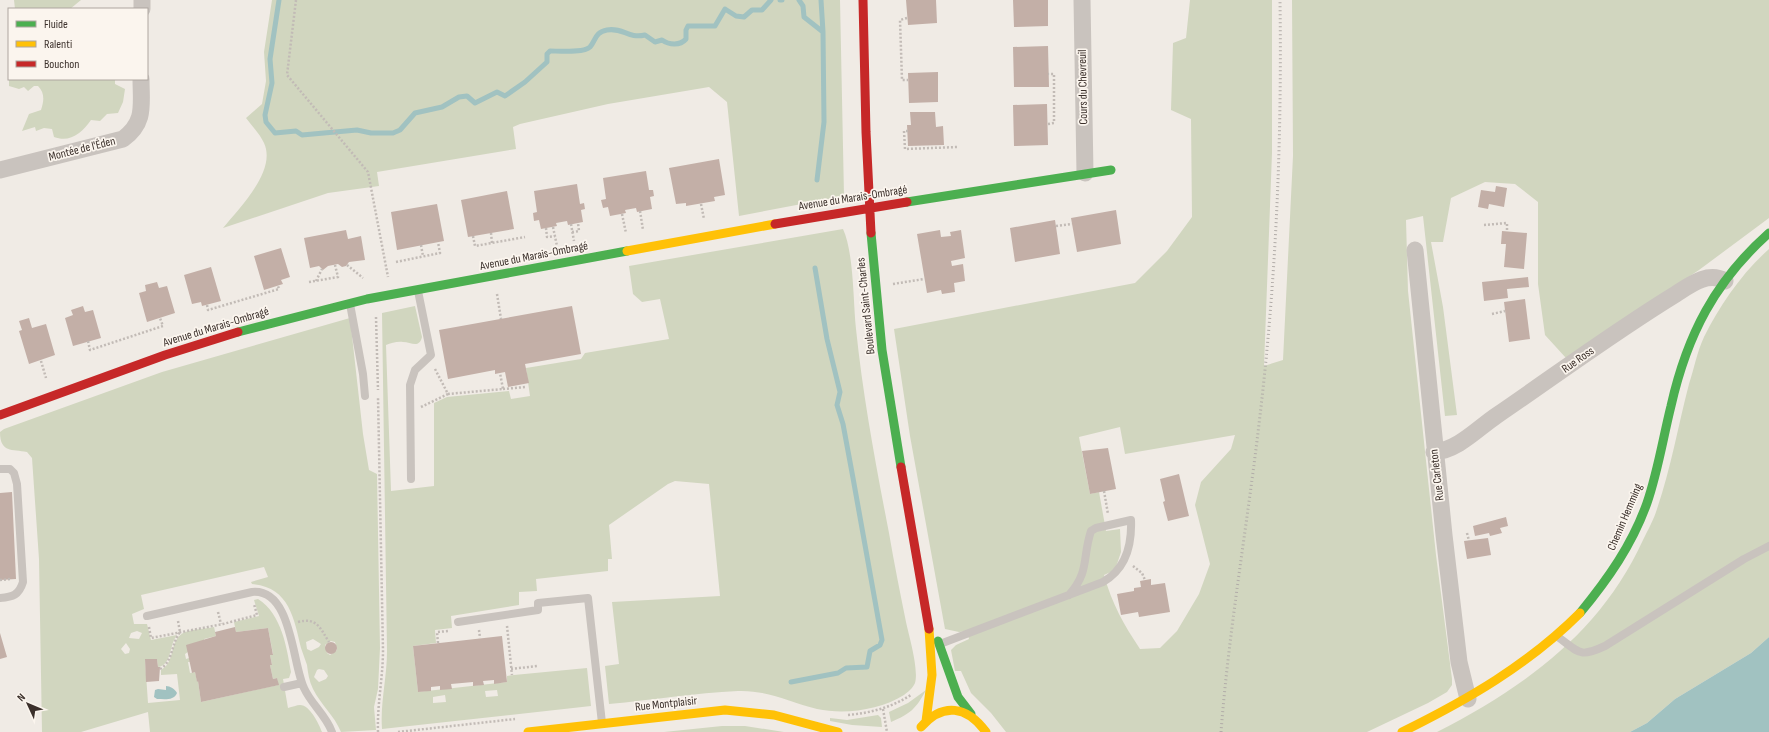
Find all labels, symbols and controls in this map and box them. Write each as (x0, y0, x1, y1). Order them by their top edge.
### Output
legend (8, 8, 148, 80)
text: Fluide (44, 17, 68, 32)
text: Ralenti (44, 37, 72, 52)
street label: Cours du Chevreuil (1075, 49, 1091, 125)
text: Bouchon (44, 57, 79, 72)
street label: Montée de l'Éden (47, 133, 117, 165)
street label: Avenue du Marais-Ombragé (797, 182, 909, 214)
street label: Avenue du Marais-Ombragé (478, 238, 589, 274)
street label: Boulevard Saint-Charles (853, 257, 879, 355)
street label: Avenue du Marais-Ombragé (160, 304, 271, 351)
street label: Rue Ross (1559, 343, 1597, 377)
street label: Rue Carleton (1426, 448, 1448, 502)
street label: Chemin Hemming (1604, 481, 1646, 553)
north arrow (8, 684, 48, 724)
text: N (14, 691, 28, 704)
street label: Rue Montplaisir (634, 693, 698, 715)

